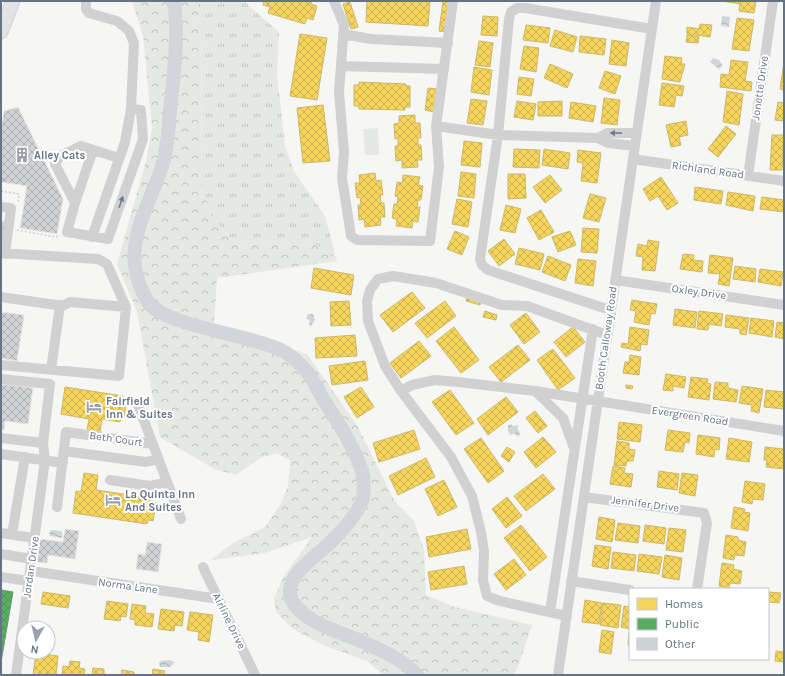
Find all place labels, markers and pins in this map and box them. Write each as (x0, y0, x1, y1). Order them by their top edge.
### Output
building icon: Alley Cats (13, 146, 31, 164)
place label: Alley Cats (34, 149, 85, 162)
place label: Fairfield Inn & Suites (106, 395, 173, 421)
hotel icon: Fairfield Inn & Suites (85, 398, 103, 416)
place label: La Quinta Inn And Suites (125, 488, 195, 514)
hotel icon: La Quinta Inn And Suites (104, 491, 122, 509)

